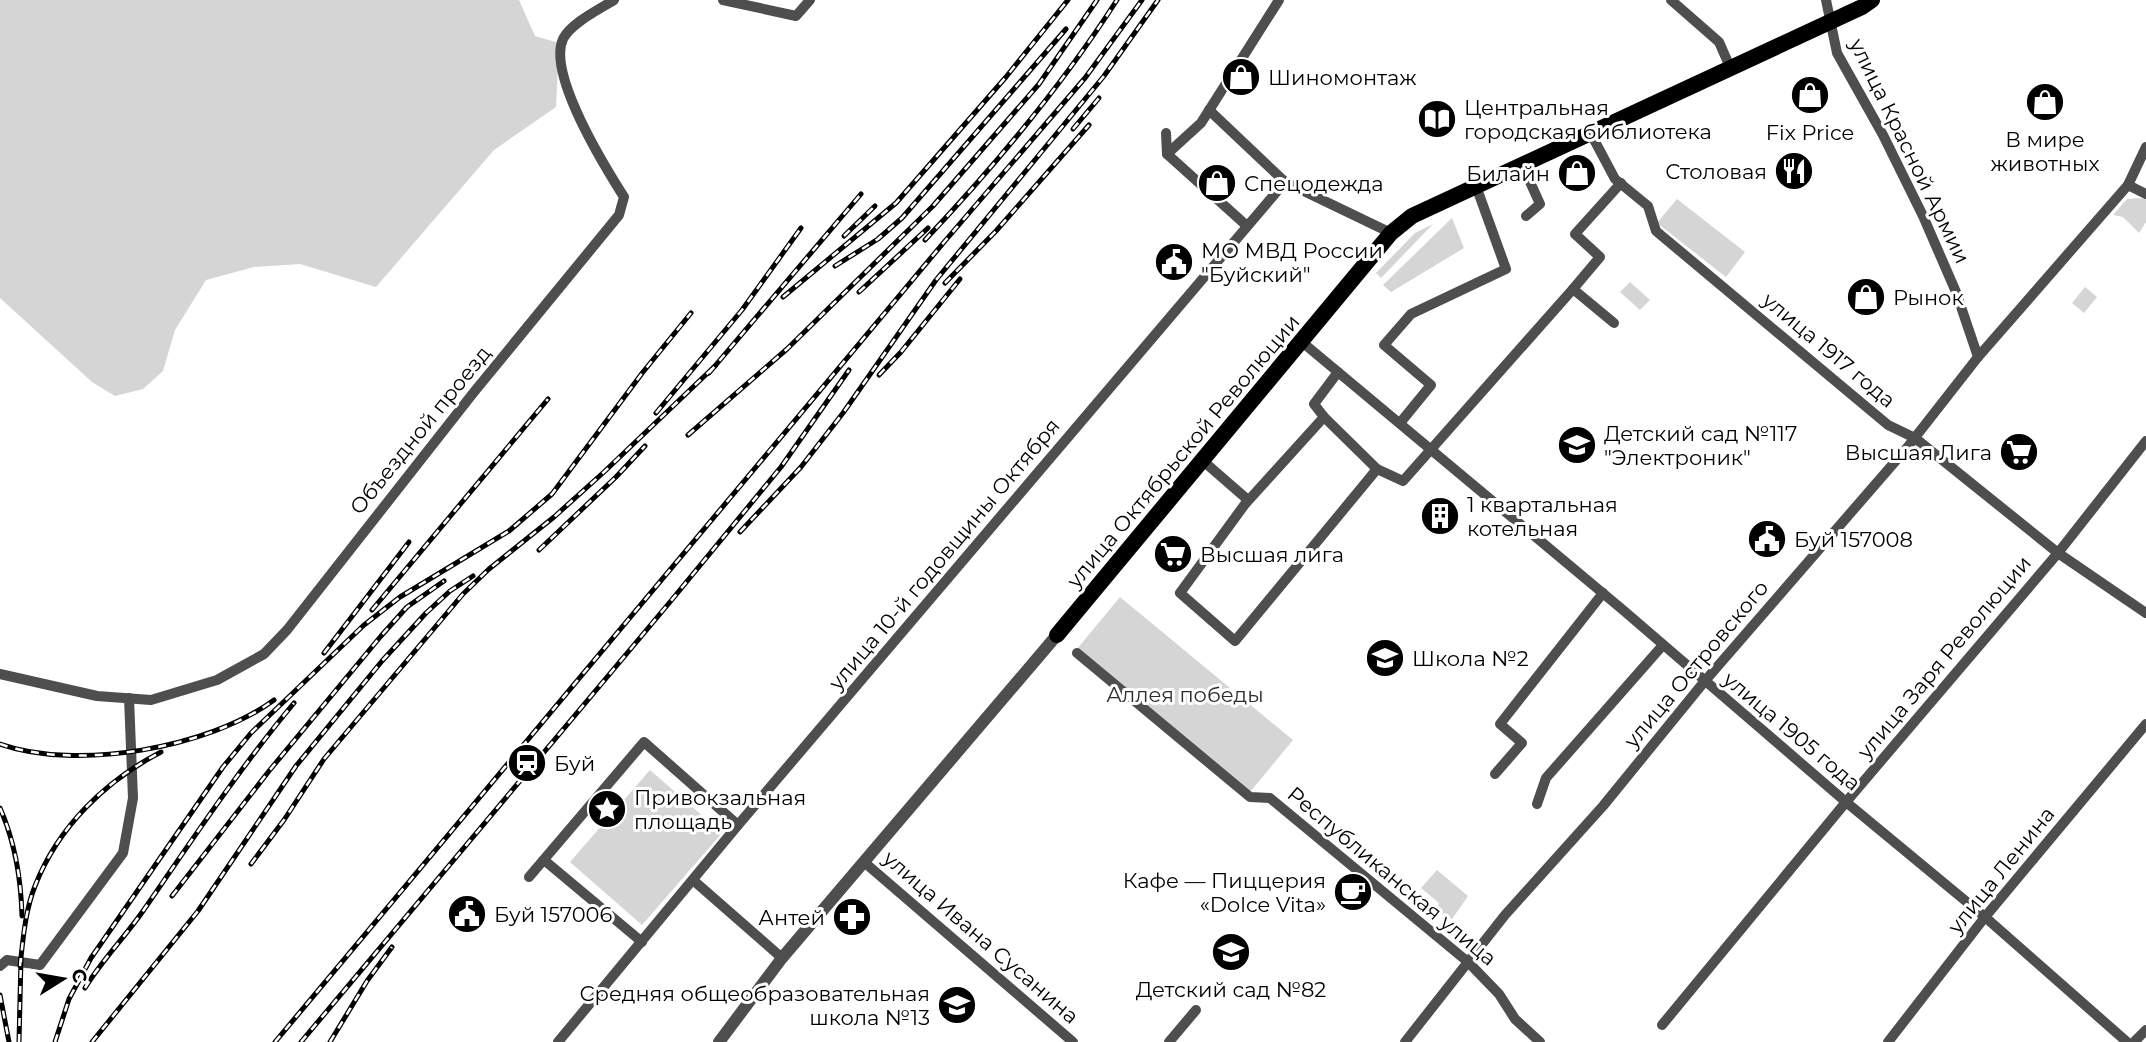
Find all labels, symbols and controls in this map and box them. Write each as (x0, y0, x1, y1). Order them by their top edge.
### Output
street label: улица Красной Армии (1844, 34, 1975, 267)
shop icon: Шиномонтаж (1220, 56, 1262, 98)
place label: Шиномонтаж (1268, 65, 1417, 90)
shop icon: Fix Price (1789, 74, 1831, 116)
shop icon: В мире животных (2024, 81, 2066, 123)
place label: Центральная городская библиотека (1464, 95, 1712, 144)
library icon: Центральная городская библиотека (1416, 98, 1458, 140)
place label: Fix Price (1766, 120, 1854, 145)
place label: В мире животных (1990, 127, 2100, 176)
restaurant icon: Столовая (1773, 150, 1815, 192)
shop icon: Билайн (1556, 152, 1598, 194)
place label: Столовая (1665, 159, 1767, 184)
place label: Билайн (1466, 161, 1550, 186)
shop icon: Спецодежда (1196, 162, 1238, 204)
place label: Спецодежда (1244, 171, 1383, 196)
place label: МО МВД России "Буйский" (1201, 238, 1383, 287)
public building icon: МО МВД России "Буйский" (1153, 241, 1195, 283)
shop icon: Рынок (1845, 276, 1887, 318)
place label: Рынок (1893, 285, 1964, 310)
street label: улица 1917 года (1757, 287, 1900, 413)
street label: улица Октябрьской Революции (1061, 309, 1305, 593)
street label: Объездной проезд (344, 341, 496, 519)
street label: улица 10-й годовщины Октября (823, 413, 1065, 695)
place label: Детский сад №117 "Электроник" (1604, 421, 1797, 470)
school or university icon: Детский сад №117 "Электроник" (1556, 424, 1598, 466)
supermarket icon: Высшая Лига (1998, 431, 2040, 473)
place label: Высшая Лига (1845, 440, 1992, 465)
place label: 1 квартальная котельная (1467, 492, 1618, 541)
building icon: 1 квартальная котельная (1419, 495, 1461, 537)
public building icon: Буй 157008 (1746, 518, 1788, 560)
place label: Буй 157008 (1794, 527, 1913, 552)
supermarket icon: Высшая лига (1152, 533, 1194, 575)
place label: Высшая лига (1200, 542, 1344, 567)
street label: улица Заря Революции (1851, 551, 2036, 764)
street label: улица Островского (1618, 575, 1773, 754)
school or university icon: Школа №2 (1364, 637, 1406, 679)
place label: Школа №2 (1412, 646, 1529, 671)
street label: улица 1905 года (1718, 666, 1866, 796)
park label: Аллея победы (1106, 682, 1264, 707)
station icon: Буй (506, 742, 548, 784)
place label: Буй (554, 751, 595, 776)
street label: Республиканская улица (1283, 781, 1501, 971)
place label: Привокзальная площадь (634, 785, 806, 834)
place icon: Привокзальная площадь (586, 788, 628, 830)
street label: улица Ленина (1942, 802, 2060, 939)
street label: улица Ивана Сусанина (877, 845, 1084, 1029)
place label: Кафе — Пиццерия «Dolce Vita» (1123, 868, 1326, 917)
cafe icon: Кафе — Пиццерия «Dolce Vita» (1332, 871, 1374, 913)
public building icon: Буй 157006 (446, 893, 488, 935)
pharmacy icon: Антей (831, 896, 873, 938)
place label: Буй 157006 (494, 902, 613, 927)
place label: Антей (758, 905, 825, 930)
school or university icon: Детский сад №82 (1210, 931, 1252, 973)
north arrow (28, 944, 98, 1014)
text: С (67, 967, 92, 985)
place label: Детский сад №82 (1136, 977, 1326, 1002)
place label: Средняя общеобразовательная школа №13 (580, 981, 930, 1030)
school or university icon: Средняя общеобразовательная школа №13 (936, 984, 978, 1026)

